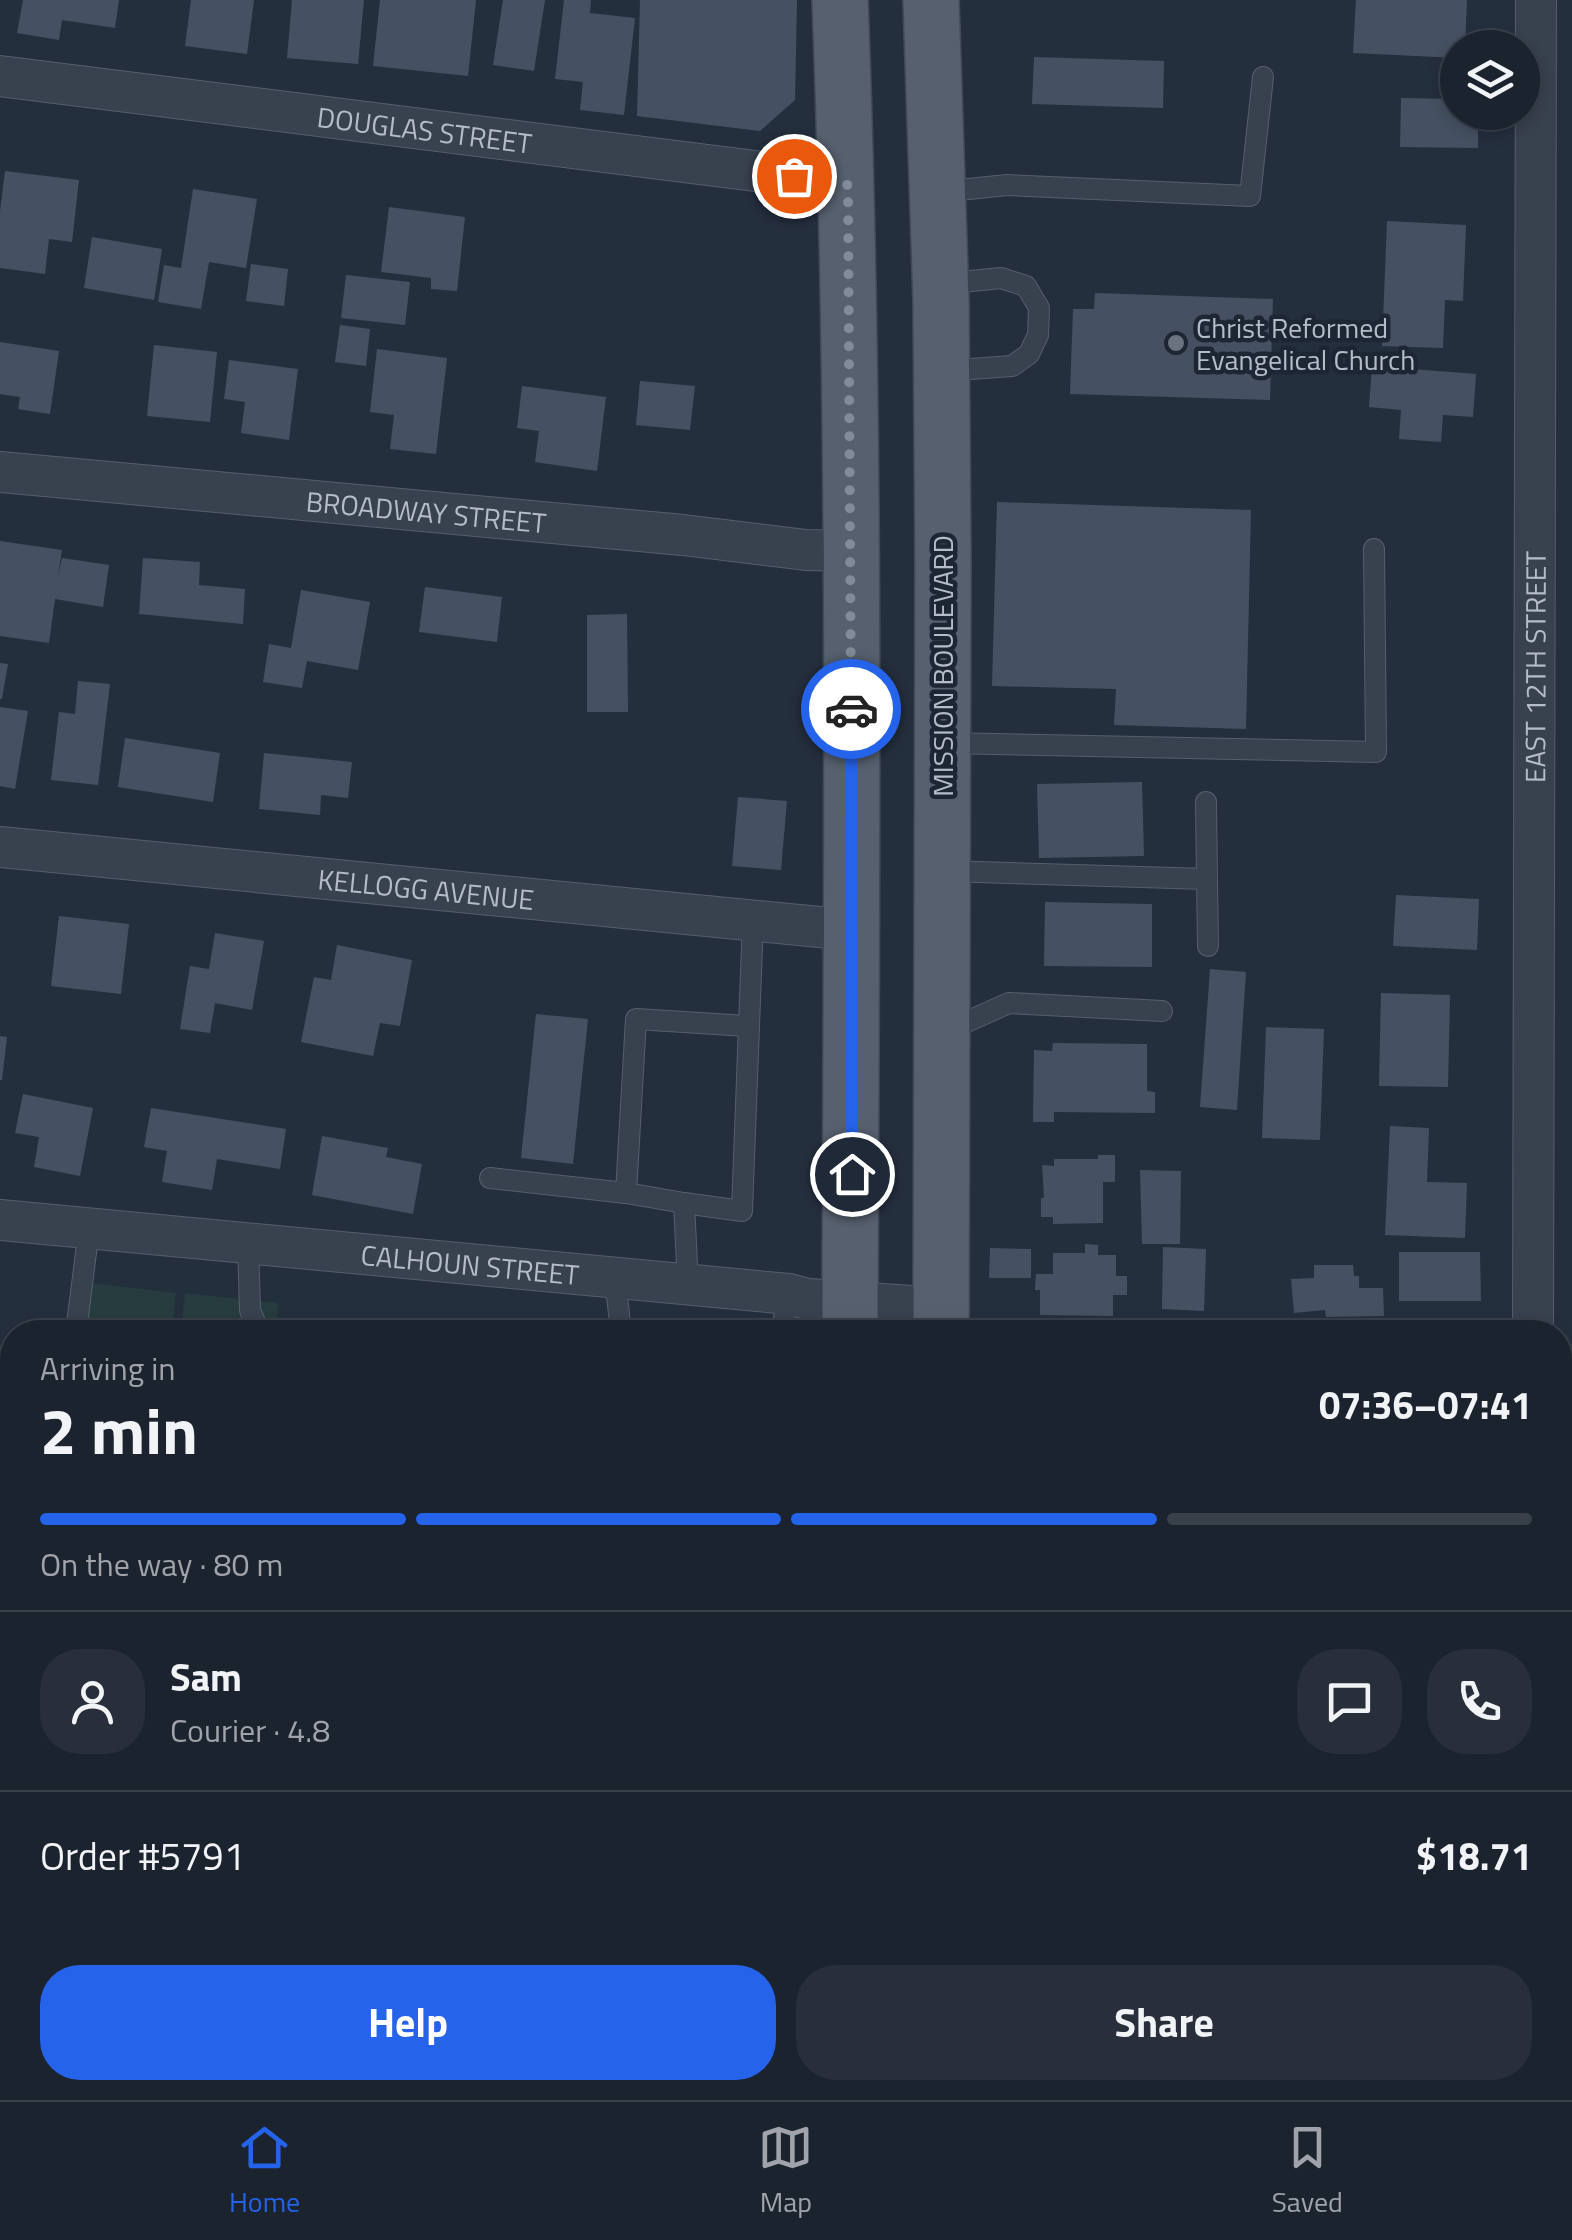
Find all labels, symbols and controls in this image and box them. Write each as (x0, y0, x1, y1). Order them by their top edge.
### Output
map controls (1440, 30, 1540, 130)
button: layers (1440, 30, 1540, 130)
street label: DOUGLAS STREET (315, 95, 535, 164)
pin (752, 134, 837, 219)
icon: bag (767, 149, 822, 204)
place label: Christ Reformed Evangelical Church (1196, 306, 1415, 381)
marker: Christ Reformed Evangelical Church (1165, 332, 1187, 354)
street label: BROADWAY STREET (304, 479, 548, 544)
street label: MISSION BOULEVARD (921, 535, 964, 797)
street label: EAST 12TH STREET (1513, 551, 1556, 783)
courier (801, 659, 901, 759)
icon: car (824, 682, 879, 737)
street label: KELLOGG AVENUE (316, 857, 536, 921)
pin (810, 1132, 895, 1217)
icon: home (825, 1147, 880, 1202)
street label: CALHOUN STREET (359, 1232, 581, 1296)
text: Arriving in (40, 1344, 176, 1392)
text: 07:36–07:41 (1319, 1376, 1532, 1434)
text: 2 min (40, 1380, 198, 1479)
text: On the way · 80 m (40, 1540, 283, 1588)
text: Sam (170, 1648, 242, 1706)
button: person (40, 1649, 145, 1754)
button: chat (1297, 1649, 1402, 1754)
button: phone (1427, 1649, 1532, 1754)
text: Courier · 4.8 (170, 1706, 330, 1754)
text: Order #5791 (40, 1827, 245, 1885)
text: $18.71 (1416, 1827, 1532, 1885)
button: Help (40, 1965, 776, 2080)
button: Share (796, 1965, 1532, 2080)
tab: Home (229, 2120, 300, 2223)
tab: Map (758, 2120, 813, 2223)
tab: Saved (1272, 2120, 1343, 2223)

